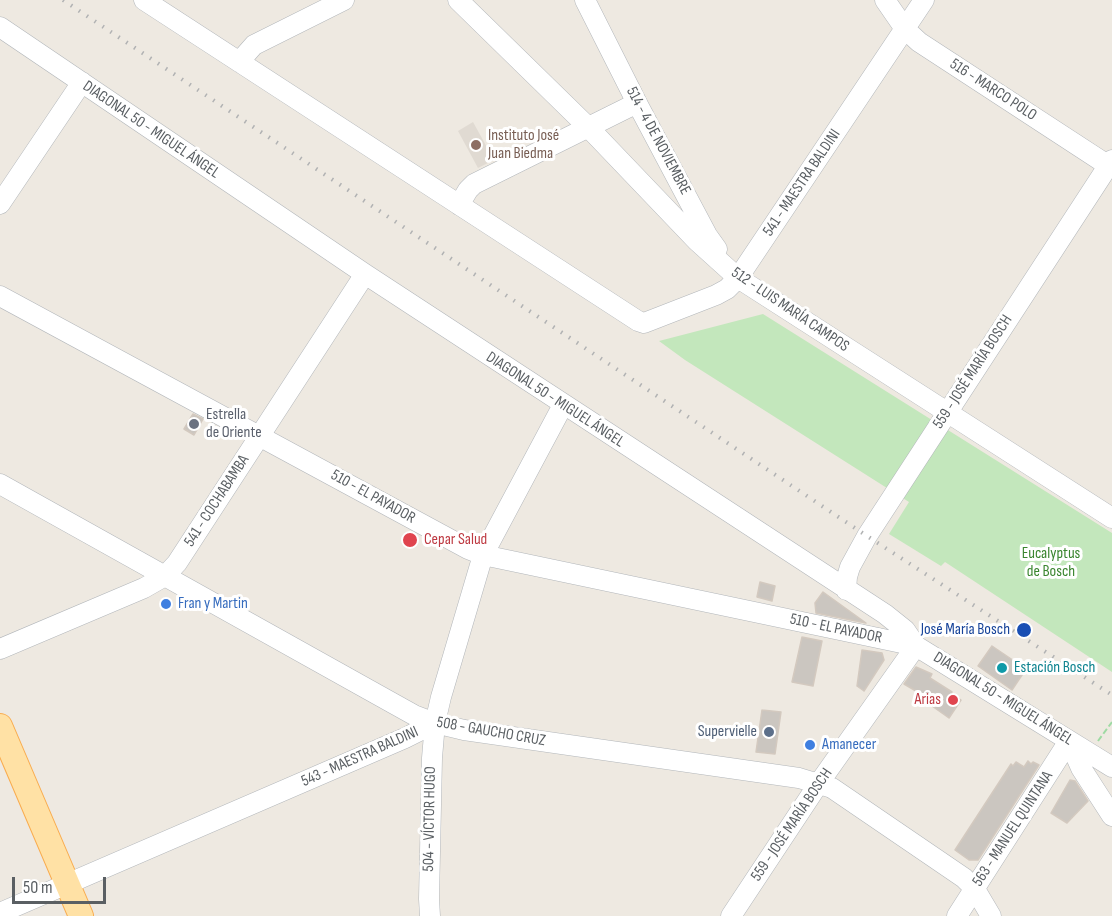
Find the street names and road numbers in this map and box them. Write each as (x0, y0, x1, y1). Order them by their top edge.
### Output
street label: 516 - MARCO POLO (946, 55, 1040, 125)
street label: DIAGONAL 50 - MIGUEL ÁNGEL (79, 77, 223, 183)
street label: 514 - 4 DE NOVIEMBRE (621, 84, 695, 198)
street label: 541 - MAESTRA BALDINI (759, 126, 845, 240)
street label: 512 - LUIS MARÍA CAMPOS (727, 263, 853, 357)
street label: 559 - JOSÉ MARÍA BOSCH (929, 311, 1017, 433)
street label: DIAGONAL 50 - MIGUEL ÁNGEL (482, 348, 628, 452)
street label: 541 - COCHABAMBA (180, 452, 254, 550)
street label: 510 - EL PAYADOR (327, 466, 419, 528)
street label: 510 - EL PAYADOR (788, 610, 884, 648)
street label: DIAGONAL 50 - MIGUEL ÁNGEL (930, 648, 1076, 750)
street label: 508 - GAUCHO CRUZ (435, 713, 547, 751)
street label: 543 - MAESTRA BALDINI (299, 723, 421, 791)
street label: 559 - JOSÉ MARÍA BOSCH (747, 765, 837, 885)
street label: 504 - VÍCTOR HUGO (419, 766, 441, 872)
street label: 563 - MANUEL QUINTANA (969, 768, 1057, 890)

